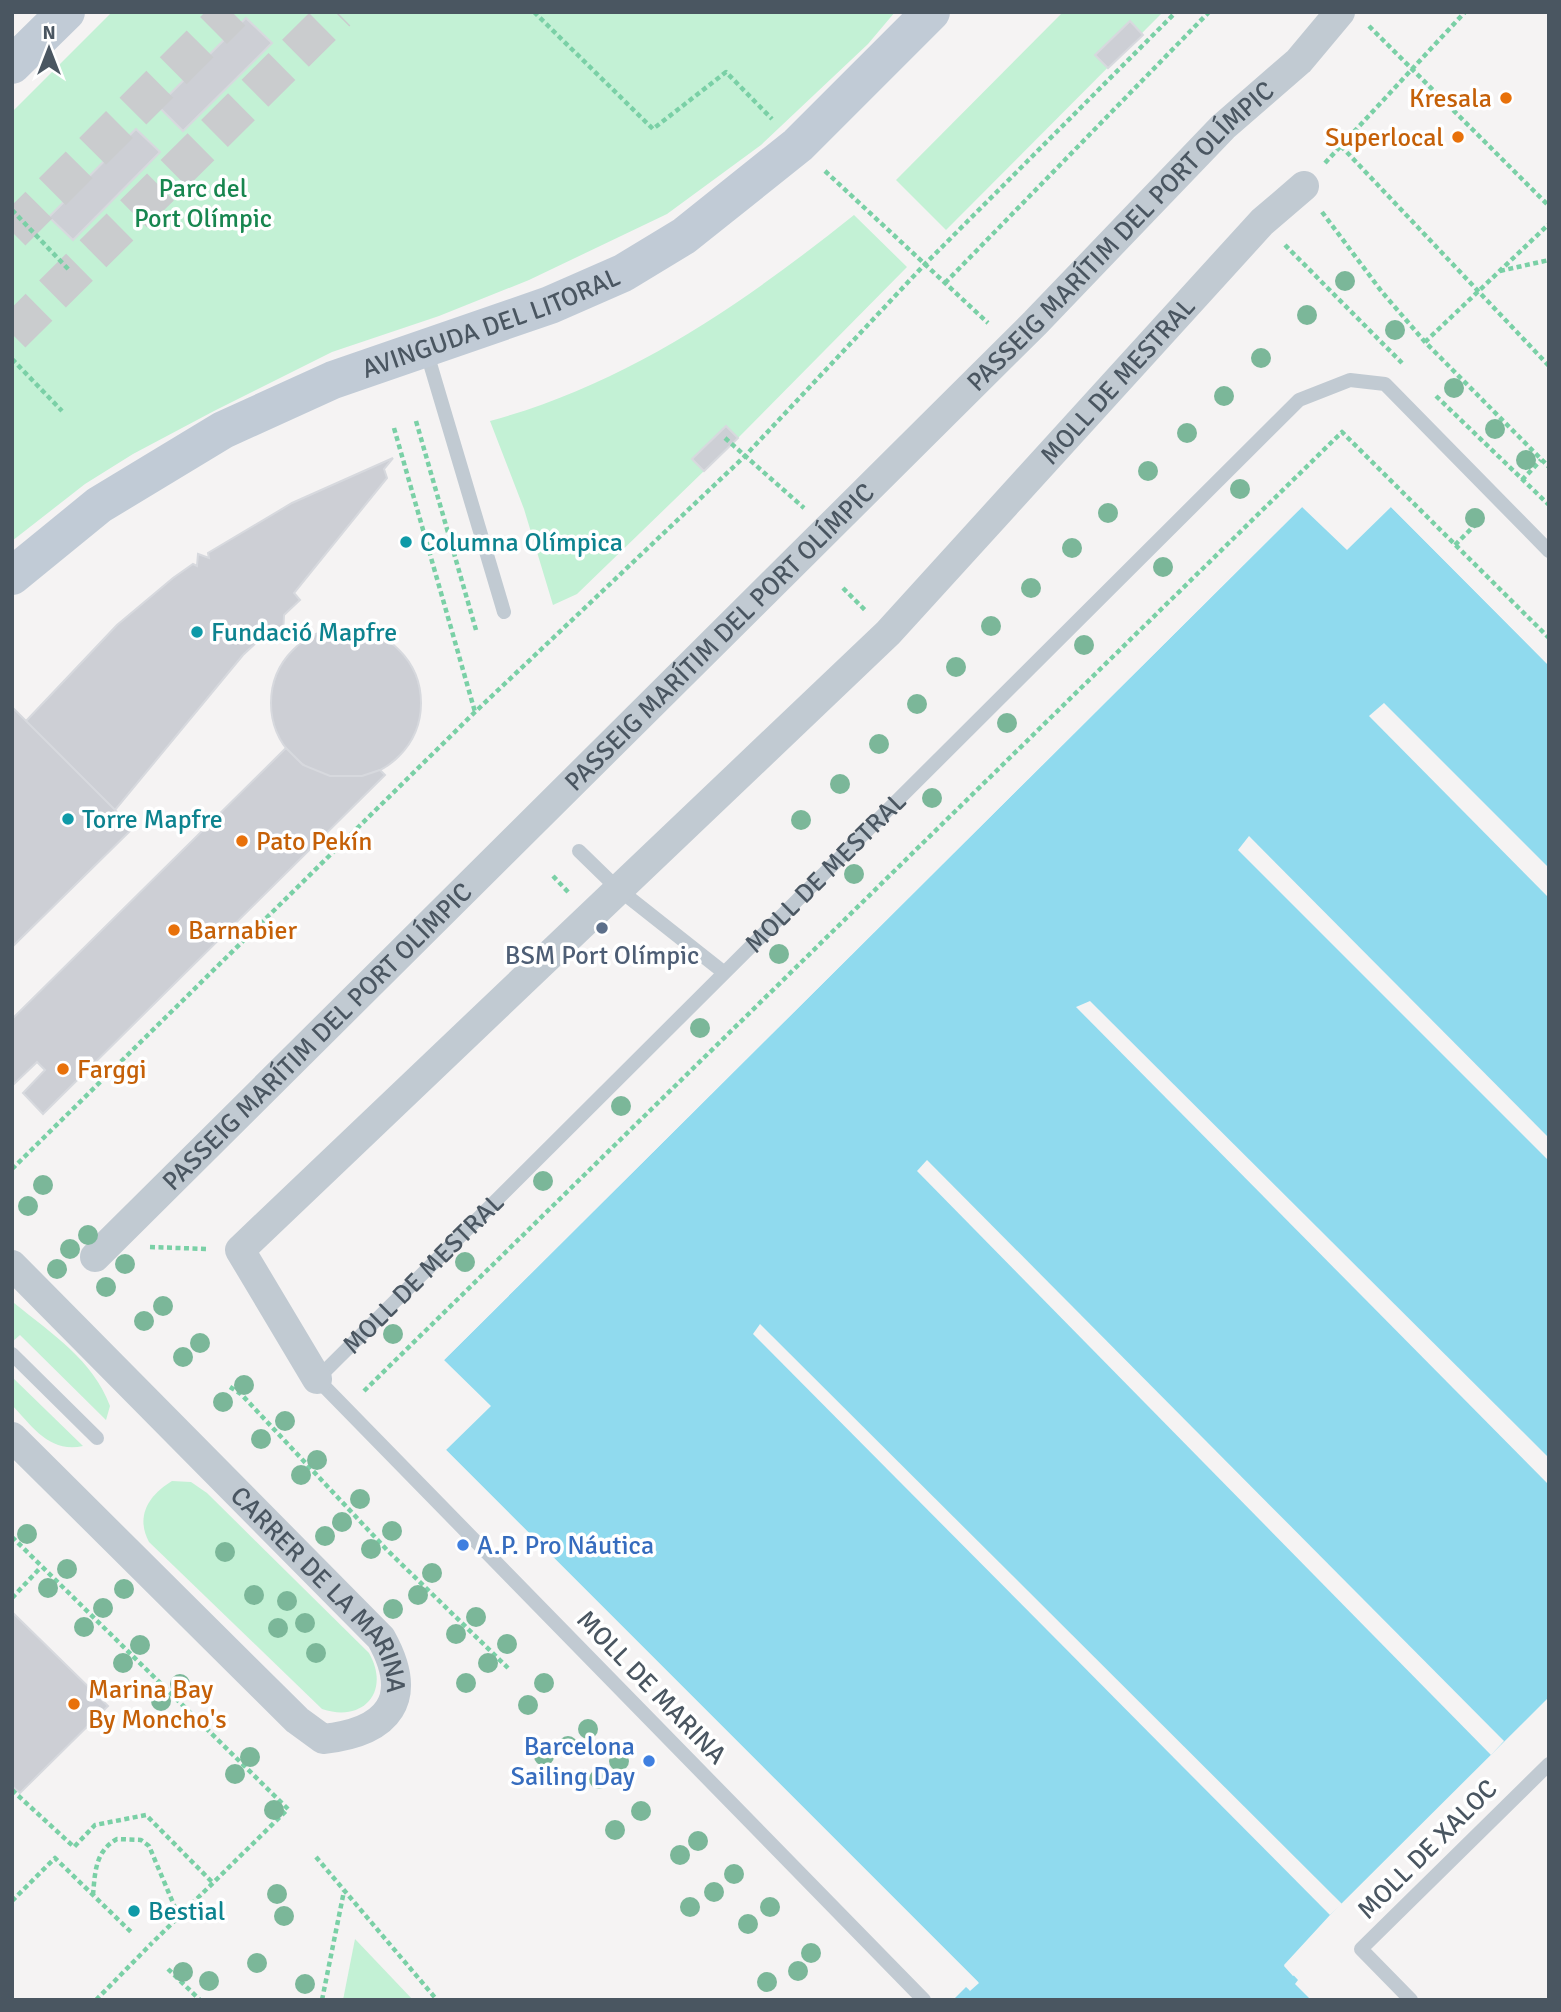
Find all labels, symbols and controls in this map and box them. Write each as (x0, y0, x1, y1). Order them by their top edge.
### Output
north arrow (14, 14, 84, 84)
text: N (42, 21, 56, 45)
street label: PASSEIG MARÍTIM DEL PORT OLÍMPIC (961, 75, 1281, 398)
place label: Kresala (1409, 83, 1492, 115)
marker: Kresala (1498, 90, 1514, 106)
place label: Superlocal (1325, 122, 1444, 154)
marker: Superlocal (1450, 129, 1466, 145)
park label: Parc del Port Olímpic (134, 173, 272, 235)
street label: AVINGUDA DEL LITORAL (358, 261, 625, 386)
street label: MOLL DE MESTRAL (1034, 291, 1202, 472)
street label: PASSEIG MARÍTIM DEL PORT OLÍMPIC (558, 477, 881, 798)
place label: Columna Olímpica (420, 527, 623, 559)
marker: Columna Olímpica (398, 534, 414, 550)
place label: Fundació Mapfre (211, 617, 397, 649)
marker: Fundació Mapfre (189, 624, 205, 640)
street label: MOLL DE MESTRAL (739, 786, 913, 960)
place label: Torre Mapfre (82, 804, 223, 836)
marker: Torre Mapfre (60, 811, 76, 827)
place label: Pato Pekín (256, 826, 372, 858)
marker: Pato Pekín (234, 833, 250, 849)
street label: PASSEIG MARÍTIM DEL PORT OLÍMPIC (156, 876, 479, 1198)
place label: Barnabier (188, 915, 298, 947)
marker: BSM Port Olímpic (594, 920, 610, 936)
marker: Barnabier (166, 922, 182, 938)
place label: BSM Port Olímpic (505, 940, 699, 972)
place label: Farggi (77, 1054, 147, 1086)
marker: Farggi (55, 1061, 71, 1077)
street label: MOLL DE MESTRAL (336, 1187, 511, 1361)
street label: CARRER DE LA MARINA (223, 1480, 411, 1693)
place label: A.P. Pro Náutica (477, 1530, 654, 1562)
marker: A.P. Pro Náutica (455, 1537, 471, 1553)
street label: MOLL DE MARINA (570, 1604, 733, 1771)
place label: Marina Bay By Moncho's (88, 1674, 227, 1736)
marker: Marina Bay By Moncho's (66, 1696, 82, 1712)
place label: Barcelona Sailing Day (510, 1731, 635, 1793)
marker: Barcelona Sailing Day (641, 1753, 657, 1769)
street label: MOLL DE XALOC (1351, 1773, 1504, 1926)
place label: Bestial (148, 1896, 225, 1928)
marker: Bestial (126, 1903, 142, 1919)

